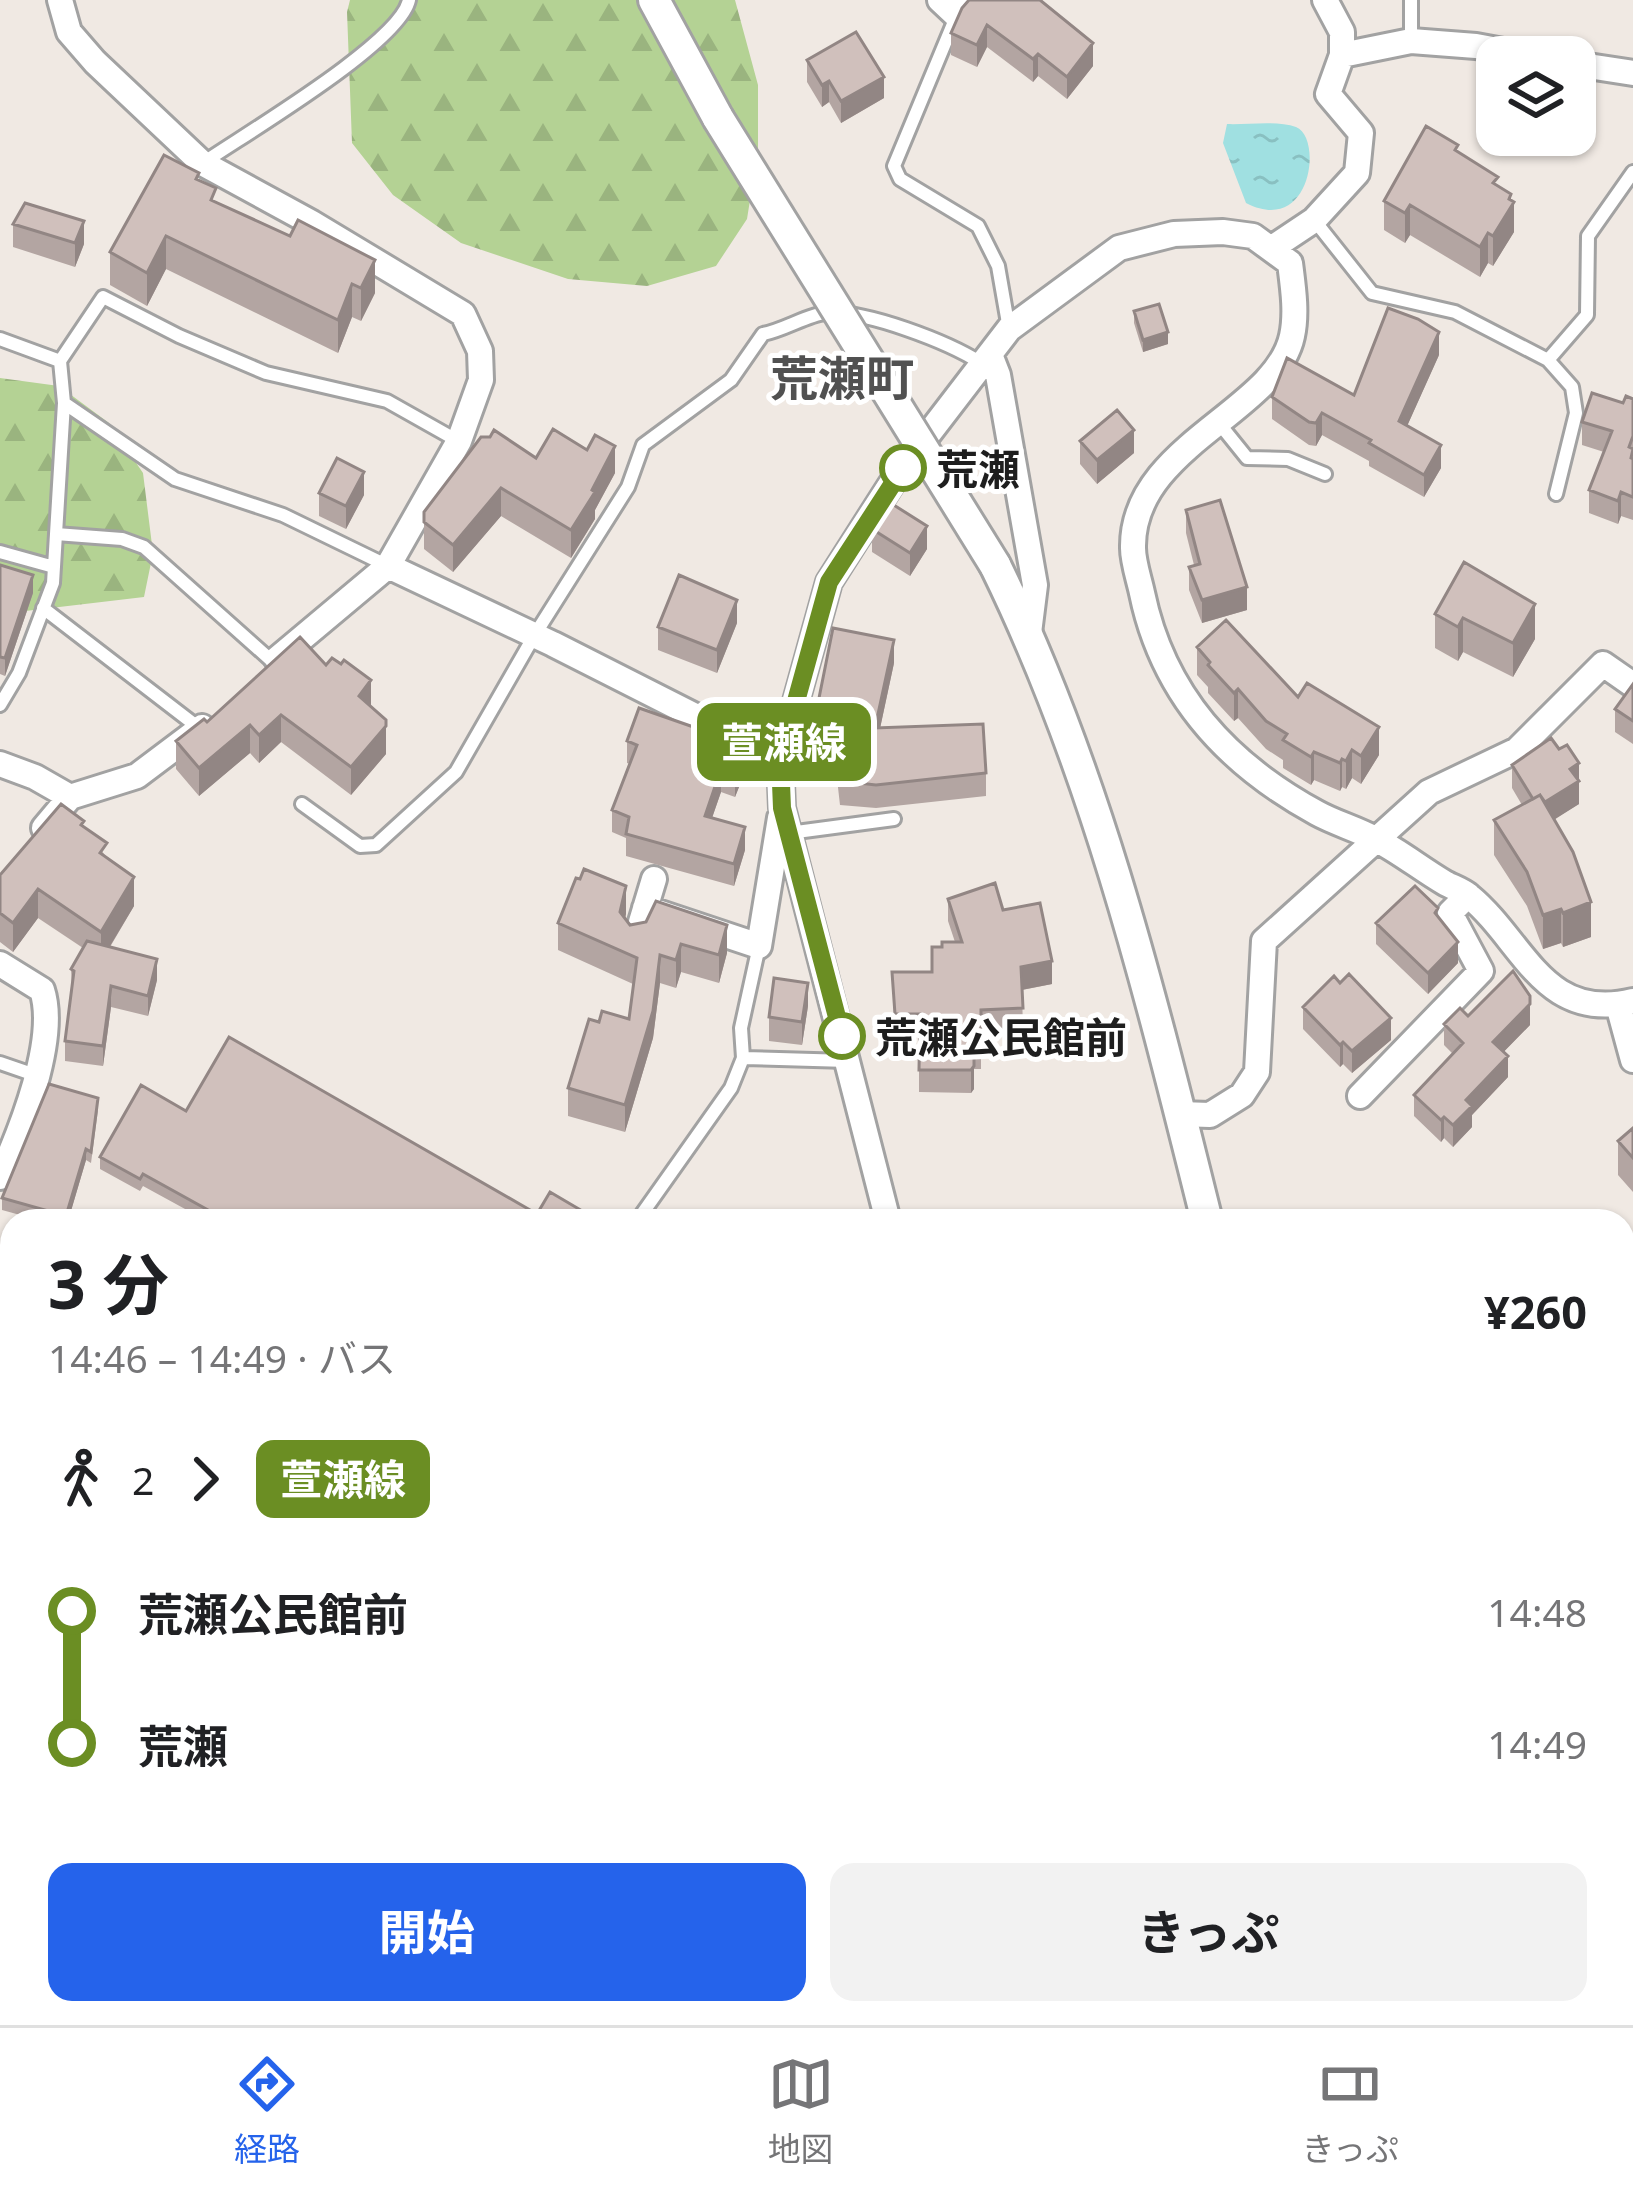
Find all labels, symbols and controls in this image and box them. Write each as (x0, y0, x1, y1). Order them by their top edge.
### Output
map controls (1476, 36, 1596, 156)
button: layers (1476, 36, 1596, 156)
district label: 荒瀬町 (770, 345, 914, 410)
place label: 荒瀬 (936, 440, 1020, 497)
marker: 荒瀬 (881, 446, 925, 490)
line badge: 萱瀬線 (715, 703, 853, 781)
text: 萱瀬線 (721, 713, 847, 770)
place label: 荒瀬公民館前 (875, 1008, 1127, 1065)
marker: 荒瀬公民館前 (820, 1014, 864, 1058)
text: 3 分 (48, 1238, 169, 1328)
text: ¥260 (1484, 1281, 1587, 1342)
text: 14:46 – 14:49 · バス (48, 1331, 396, 1384)
icon: walk (48, 1446, 114, 1512)
icon: forward (172, 1446, 238, 1512)
text: 萱瀬線 (280, 1450, 406, 1507)
text: 2 (132, 1453, 154, 1506)
text: 荒瀬公民館前 (138, 1583, 408, 1644)
text: 14:48 (1487, 1585, 1587, 1638)
text: 荒瀬 (138, 1715, 228, 1776)
text: 14:49 (1487, 1717, 1587, 1770)
button: 開始 (48, 1863, 806, 2001)
button: きっぷ (830, 1863, 1587, 2001)
tab: 経路 (234, 2051, 300, 2171)
tab: 地図 (768, 2051, 834, 2171)
tab: きっぷ (1301, 2051, 1399, 2171)

